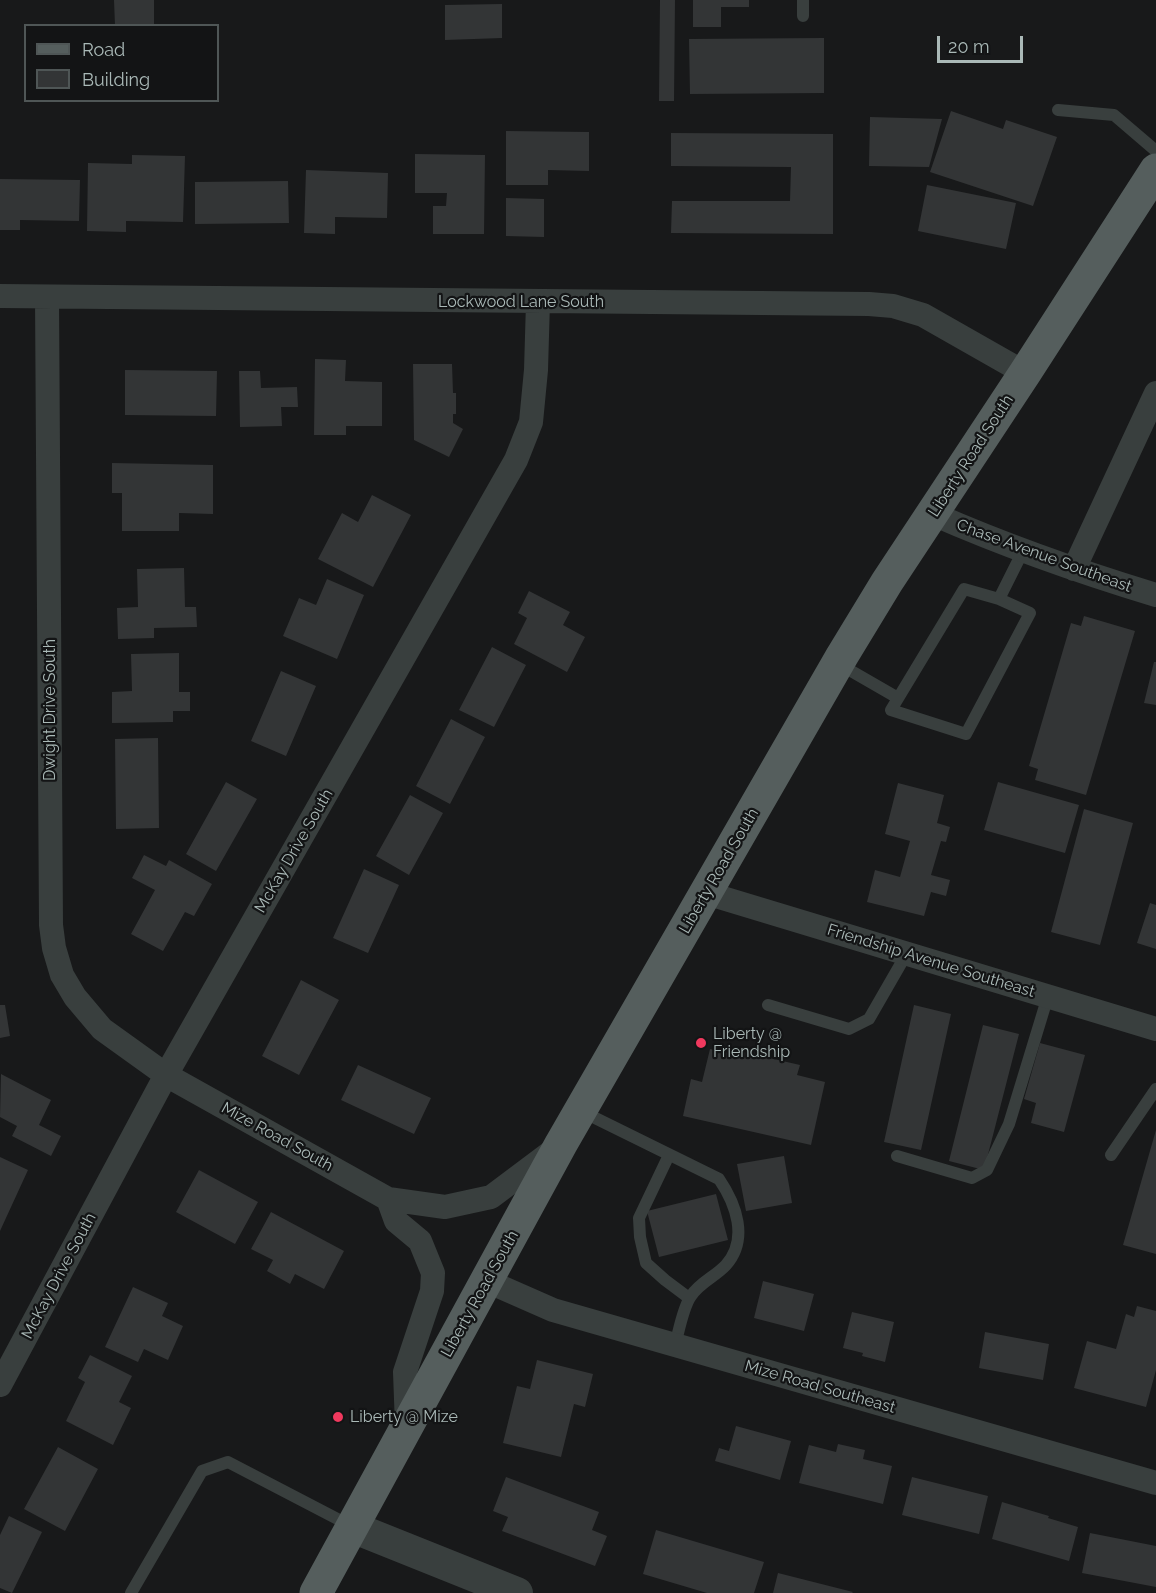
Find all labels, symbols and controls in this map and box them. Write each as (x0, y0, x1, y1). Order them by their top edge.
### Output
legend (24, 24, 219, 102)
scale bar (940, 24, 1026, 62)
text: 20 m (948, 36, 990, 57)
text: Road (82, 39, 125, 60)
text: Building (82, 69, 150, 90)
street label: Lockwood Lane South (438, 292, 604, 312)
street label: Liberty Road South (924, 391, 1018, 521)
street label: Chase Avenue Southeast (954, 515, 1134, 597)
street label: Dwight Drive South (40, 639, 60, 781)
street label: McKay Drive South (251, 786, 337, 916)
street label: Liberty Road South (675, 805, 763, 937)
street label: Friendship Avenue Southeast (825, 920, 1037, 1002)
place label: Liberty @ Friendship (713, 1024, 790, 1062)
marker: Liberty @ Friendship (694, 1036, 708, 1050)
street label: Mize Road South (218, 1098, 336, 1176)
street label: McKay Drive South (18, 1210, 100, 1342)
street label: Liberty Road South (437, 1227, 523, 1361)
street label: Mize Road Southeast (742, 1356, 898, 1418)
place label: Liberty @ Mize (350, 1407, 458, 1427)
marker: Liberty @ Mize (331, 1410, 345, 1424)

